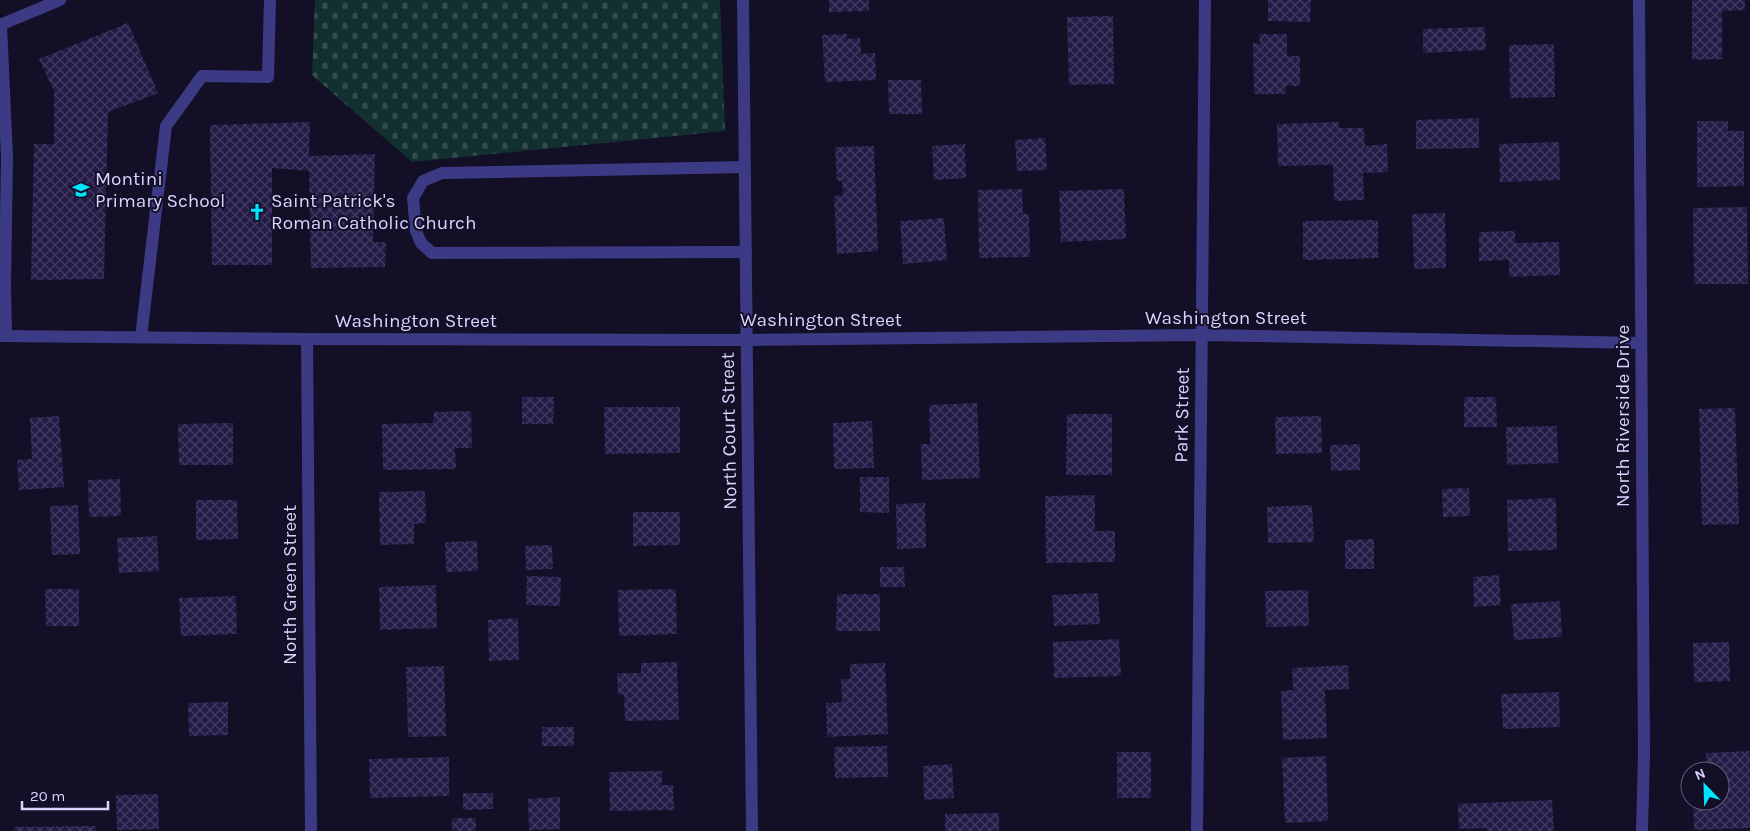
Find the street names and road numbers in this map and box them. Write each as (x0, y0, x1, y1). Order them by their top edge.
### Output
street label: Washington Street (1145, 307, 1307, 329)
street label: Washington Street (740, 309, 902, 331)
street label: Washington Street (335, 310, 497, 332)
street label: North Riverside Drive (1612, 325, 1634, 507)
street label: North Court Street (717, 352, 741, 510)
street label: Park Street (1170, 367, 1194, 463)
street label: North Green Street (279, 505, 301, 665)

